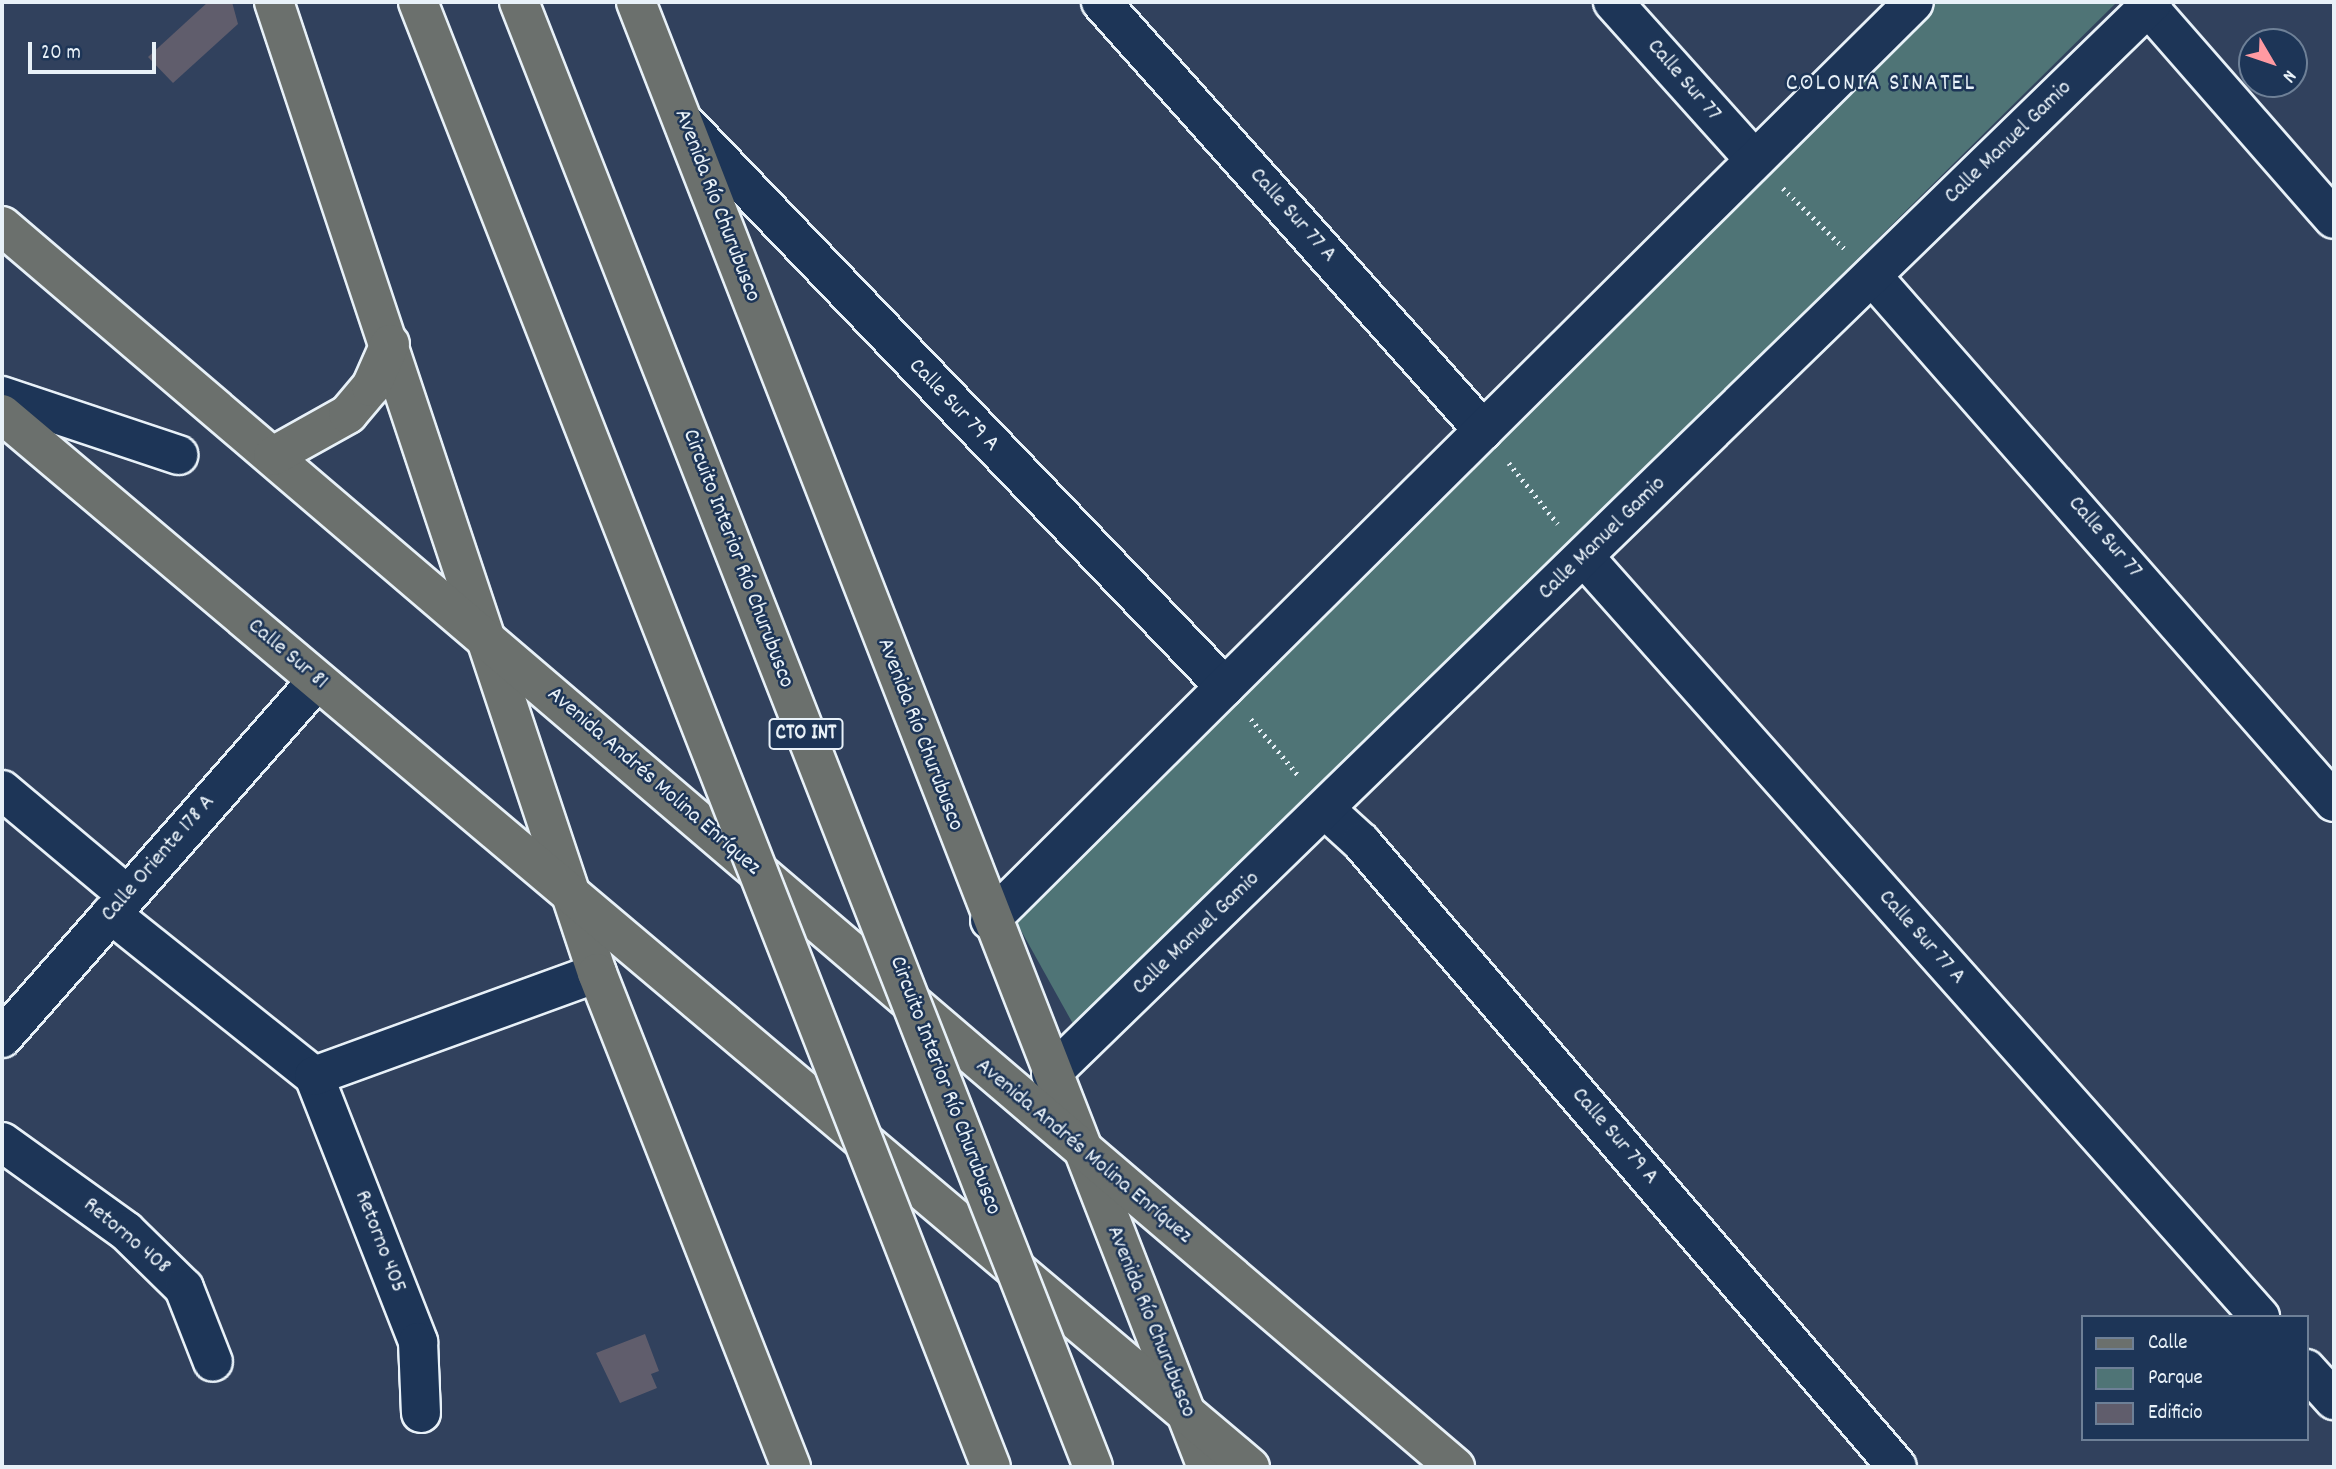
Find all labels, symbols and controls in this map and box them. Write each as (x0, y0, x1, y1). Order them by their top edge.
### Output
scale bar (32, 28, 159, 72)
north arrow (2238, 28, 2308, 98)
street label: Calle Sur 77 (1640, 34, 1726, 128)
text: 20 m (41, 39, 81, 69)
text: N (2275, 63, 2302, 87)
district label: COLONIA SINATEL (1788, 71, 1974, 99)
street label: Calle Manuel Gamio (1939, 75, 2079, 211)
street label: Avenida Río Churubusco (667, 106, 765, 306)
street label: Calle Sur 77 A (1242, 163, 1342, 269)
street label: Calle Sur 79 A (902, 353, 1004, 459)
street label: Circuito Interior Río Churubusco (675, 426, 799, 692)
street label: Calle Manuel Gamio (1533, 471, 1673, 607)
street label: Calle Sur 77 (2061, 491, 2147, 585)
street label: Calle Sur 81 (241, 613, 333, 697)
street label: Avenida Río Churubusco (870, 635, 968, 835)
street label: Avenida Andrés Molina Enríquez (540, 682, 766, 882)
road number: CTO INT (768, 716, 844, 752)
street label: Calle Oriente 178 A (96, 790, 222, 928)
street label: Calle Manuel Gamio (1127, 866, 1267, 1002)
street label: Calle Sur 77 A (1871, 885, 1971, 991)
street label: Circuito Interior Río Churubusco (882, 953, 1006, 1219)
street label: Avenida Andrés Molina Enríquez (969, 1053, 1197, 1251)
street label: Calle Sur 79 A (1564, 1083, 1664, 1191)
street label: Retorno 405 (347, 1187, 411, 1297)
street label: Retorno 408 (77, 1192, 175, 1282)
street label: Avenida Río Churubusco (1099, 1222, 1201, 1422)
legend (2080, 1315, 2308, 1441)
text: Calle (2148, 1329, 2187, 1359)
text: Parque (2148, 1364, 2203, 1394)
text: Edificio (2148, 1399, 2203, 1429)

